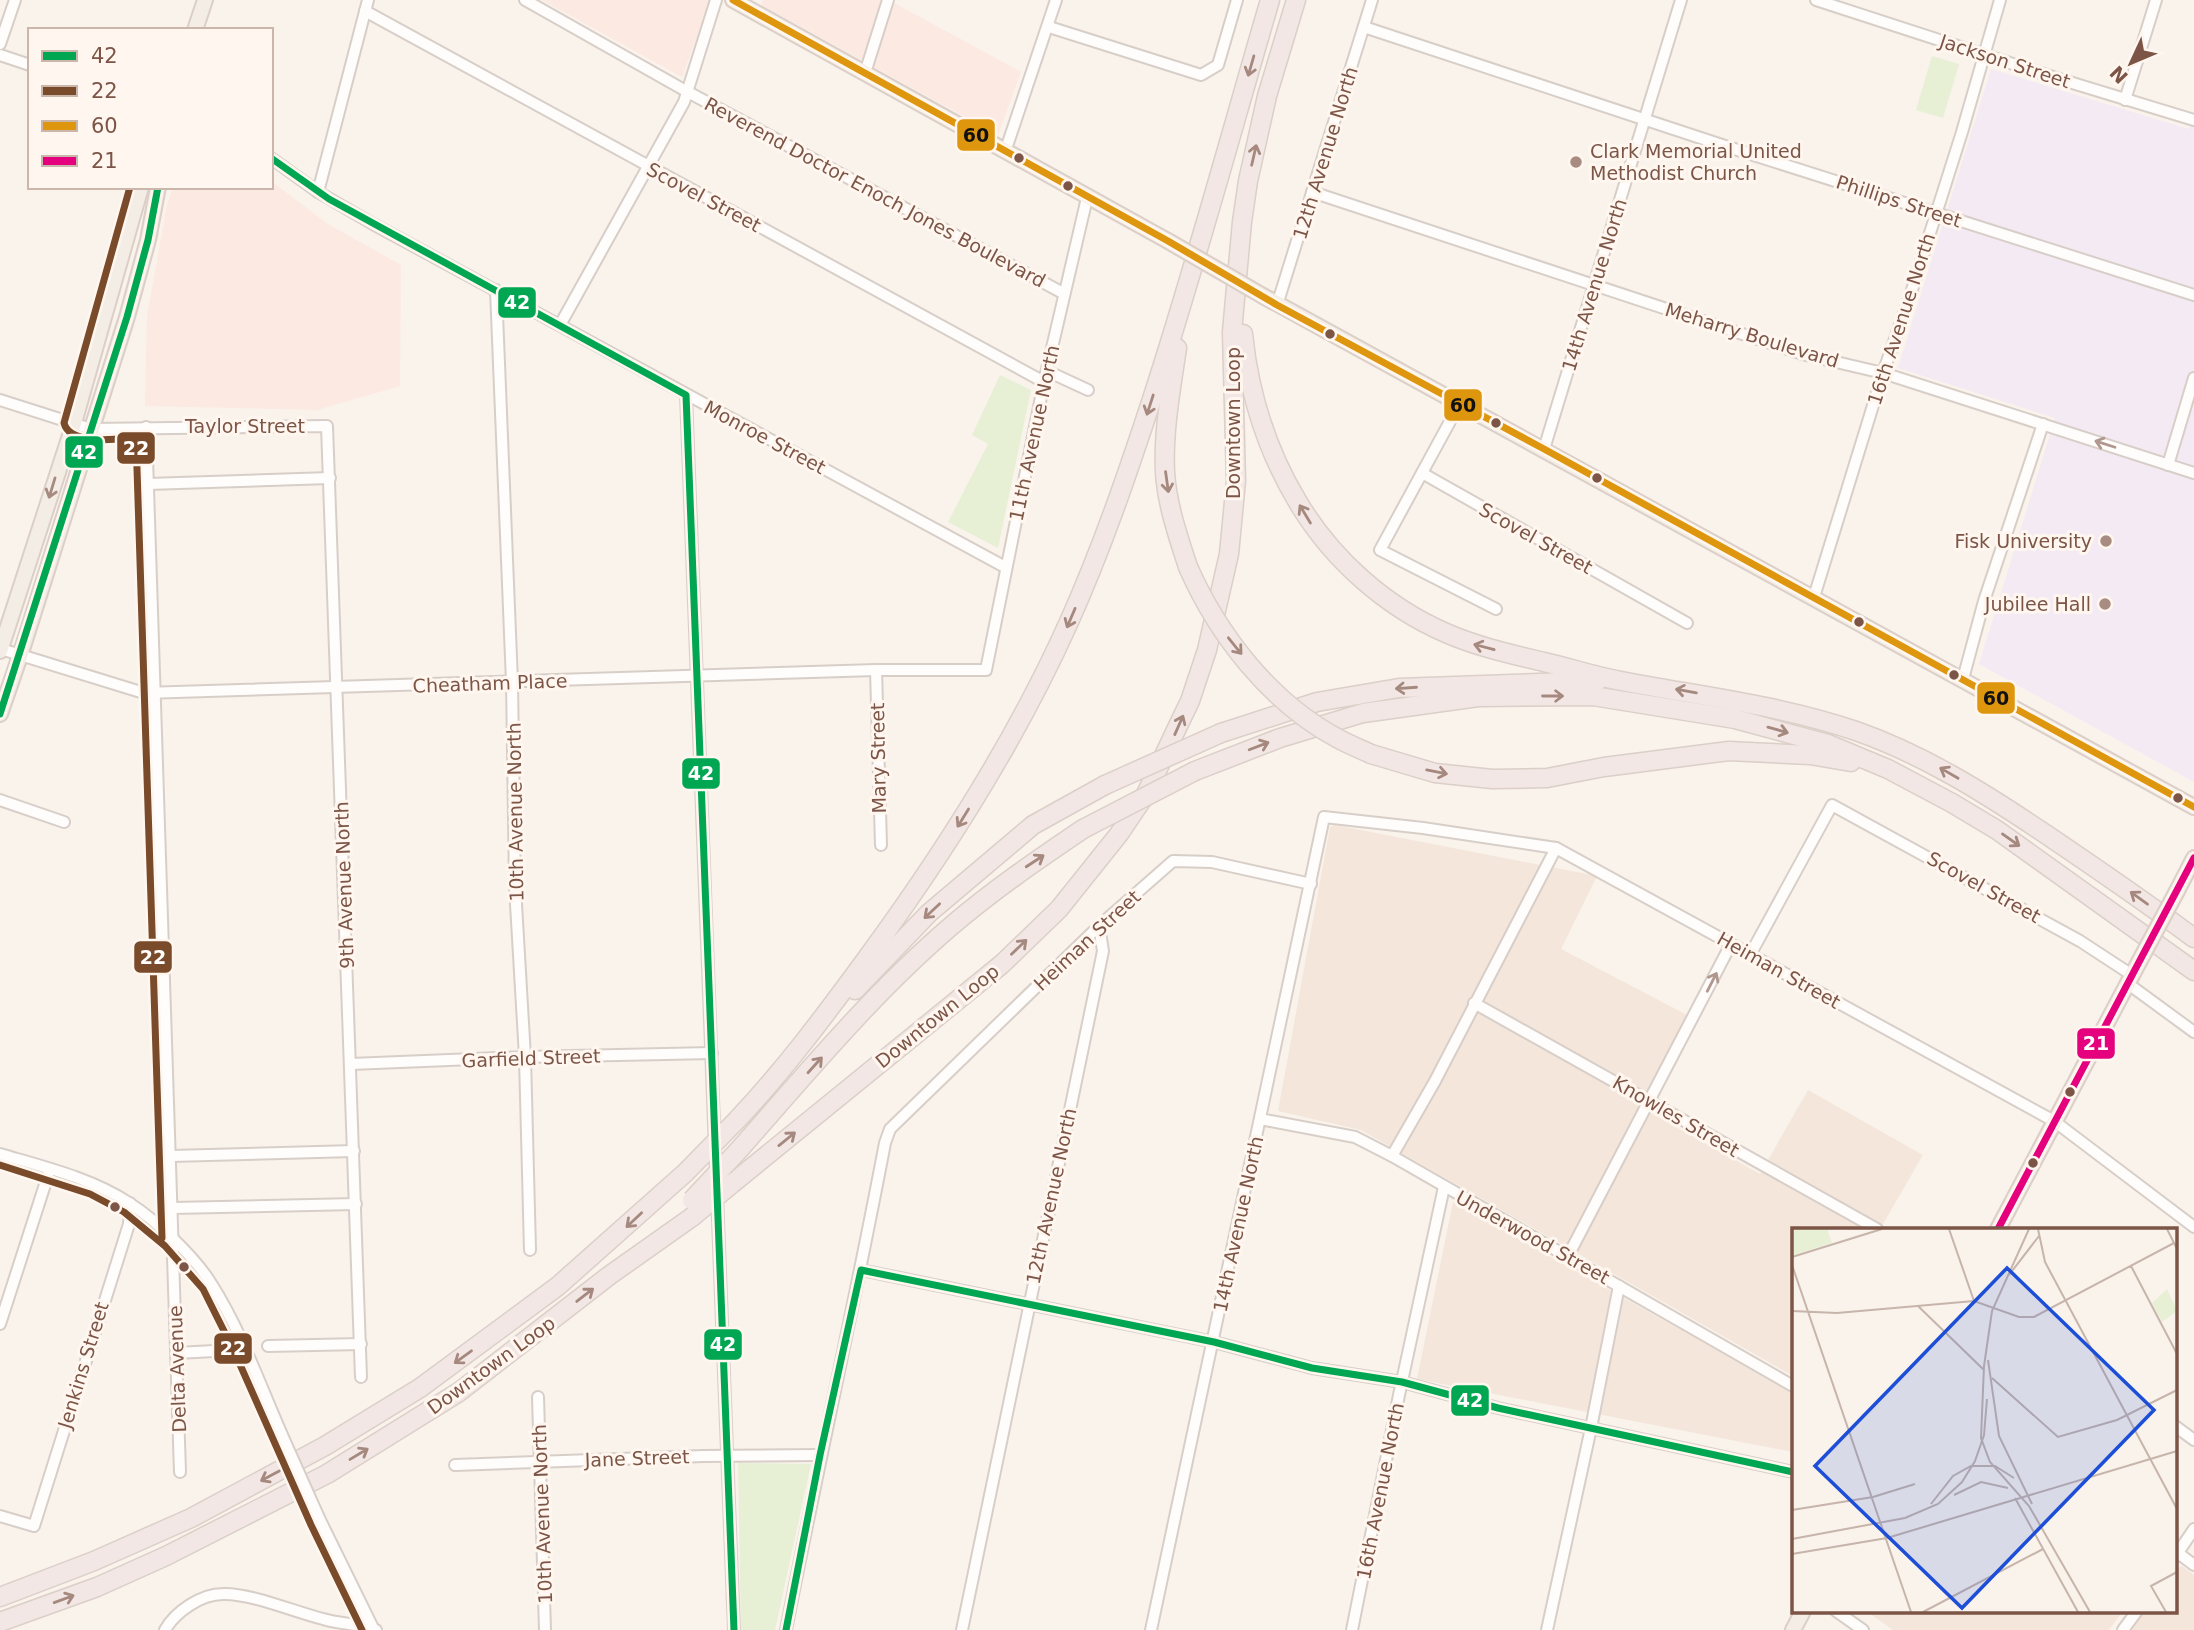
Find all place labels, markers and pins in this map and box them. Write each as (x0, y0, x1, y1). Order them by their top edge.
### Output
place label: Clark Memorial United Methodist Church (1590, 140, 1802, 184)
unlabelled marker (1012, 151, 1026, 165)
marker: Clark Memorial United Methodist Church (1568, 154, 1584, 170)
unlabelled marker (1061, 179, 1075, 193)
unlabelled marker (1323, 327, 1337, 341)
unlabelled marker (1489, 416, 1503, 430)
unlabelled marker (1590, 471, 1604, 485)
place label: Fisk University (1954, 530, 2092, 552)
marker: Fisk University (2098, 533, 2114, 549)
place label: Jubilee Hall (1984, 593, 2091, 615)
marker: Jubilee Hall (2097, 596, 2113, 612)
unlabelled marker (1852, 615, 1866, 629)
unlabelled marker (1947, 668, 1961, 682)
unlabelled marker (2171, 791, 2185, 805)
unlabelled marker (2063, 1085, 2077, 1099)
unlabelled marker (2026, 1156, 2040, 1170)
unlabelled marker (108, 1200, 122, 1214)
unlabelled marker (177, 1260, 191, 1274)

